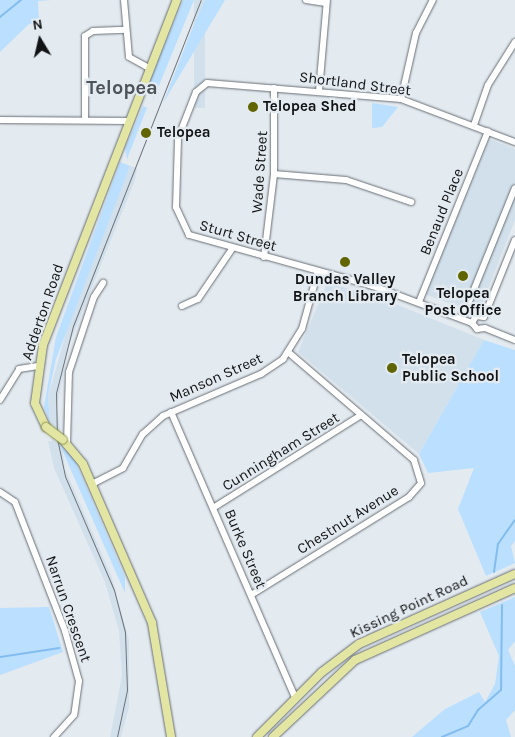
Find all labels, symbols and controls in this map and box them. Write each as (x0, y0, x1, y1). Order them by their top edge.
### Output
north arrow (15, 15, 65, 65)
text: N (31, 16, 44, 34)
street label: Shortland Street (298, 68, 412, 100)
district label: Telopea (86, 75, 158, 99)
place label: Telopea Shed (263, 98, 356, 116)
marker: Telopea Shed (247, 101, 259, 113)
place label: Telopea (157, 124, 211, 142)
marker: Telopea (139, 126, 153, 140)
street label: Wade Street (248, 130, 272, 214)
street label: Benaud Place (416, 166, 468, 258)
street label: Sturt Street (197, 216, 279, 256)
marker: Dundas Valley Branch Library (339, 256, 351, 268)
street label: Adderton Road (18, 262, 68, 362)
place label: Dundas Valley Branch Library (293, 270, 397, 305)
marker: Telopea Post Office (457, 270, 469, 282)
place label: Telopea Post Office (425, 284, 501, 319)
street label: Manson Street (167, 349, 265, 407)
place label: Telopea Public School (402, 350, 499, 385)
marker: Telopea Public School (386, 362, 398, 374)
street label: Cunningham Street (219, 409, 343, 495)
street label: Chestnut Avenue (294, 482, 402, 558)
street label: Burke Street (220, 506, 270, 592)
street label: Narrun Crescent (41, 553, 95, 665)
street label: Kissing Point Road (347, 572, 471, 642)

